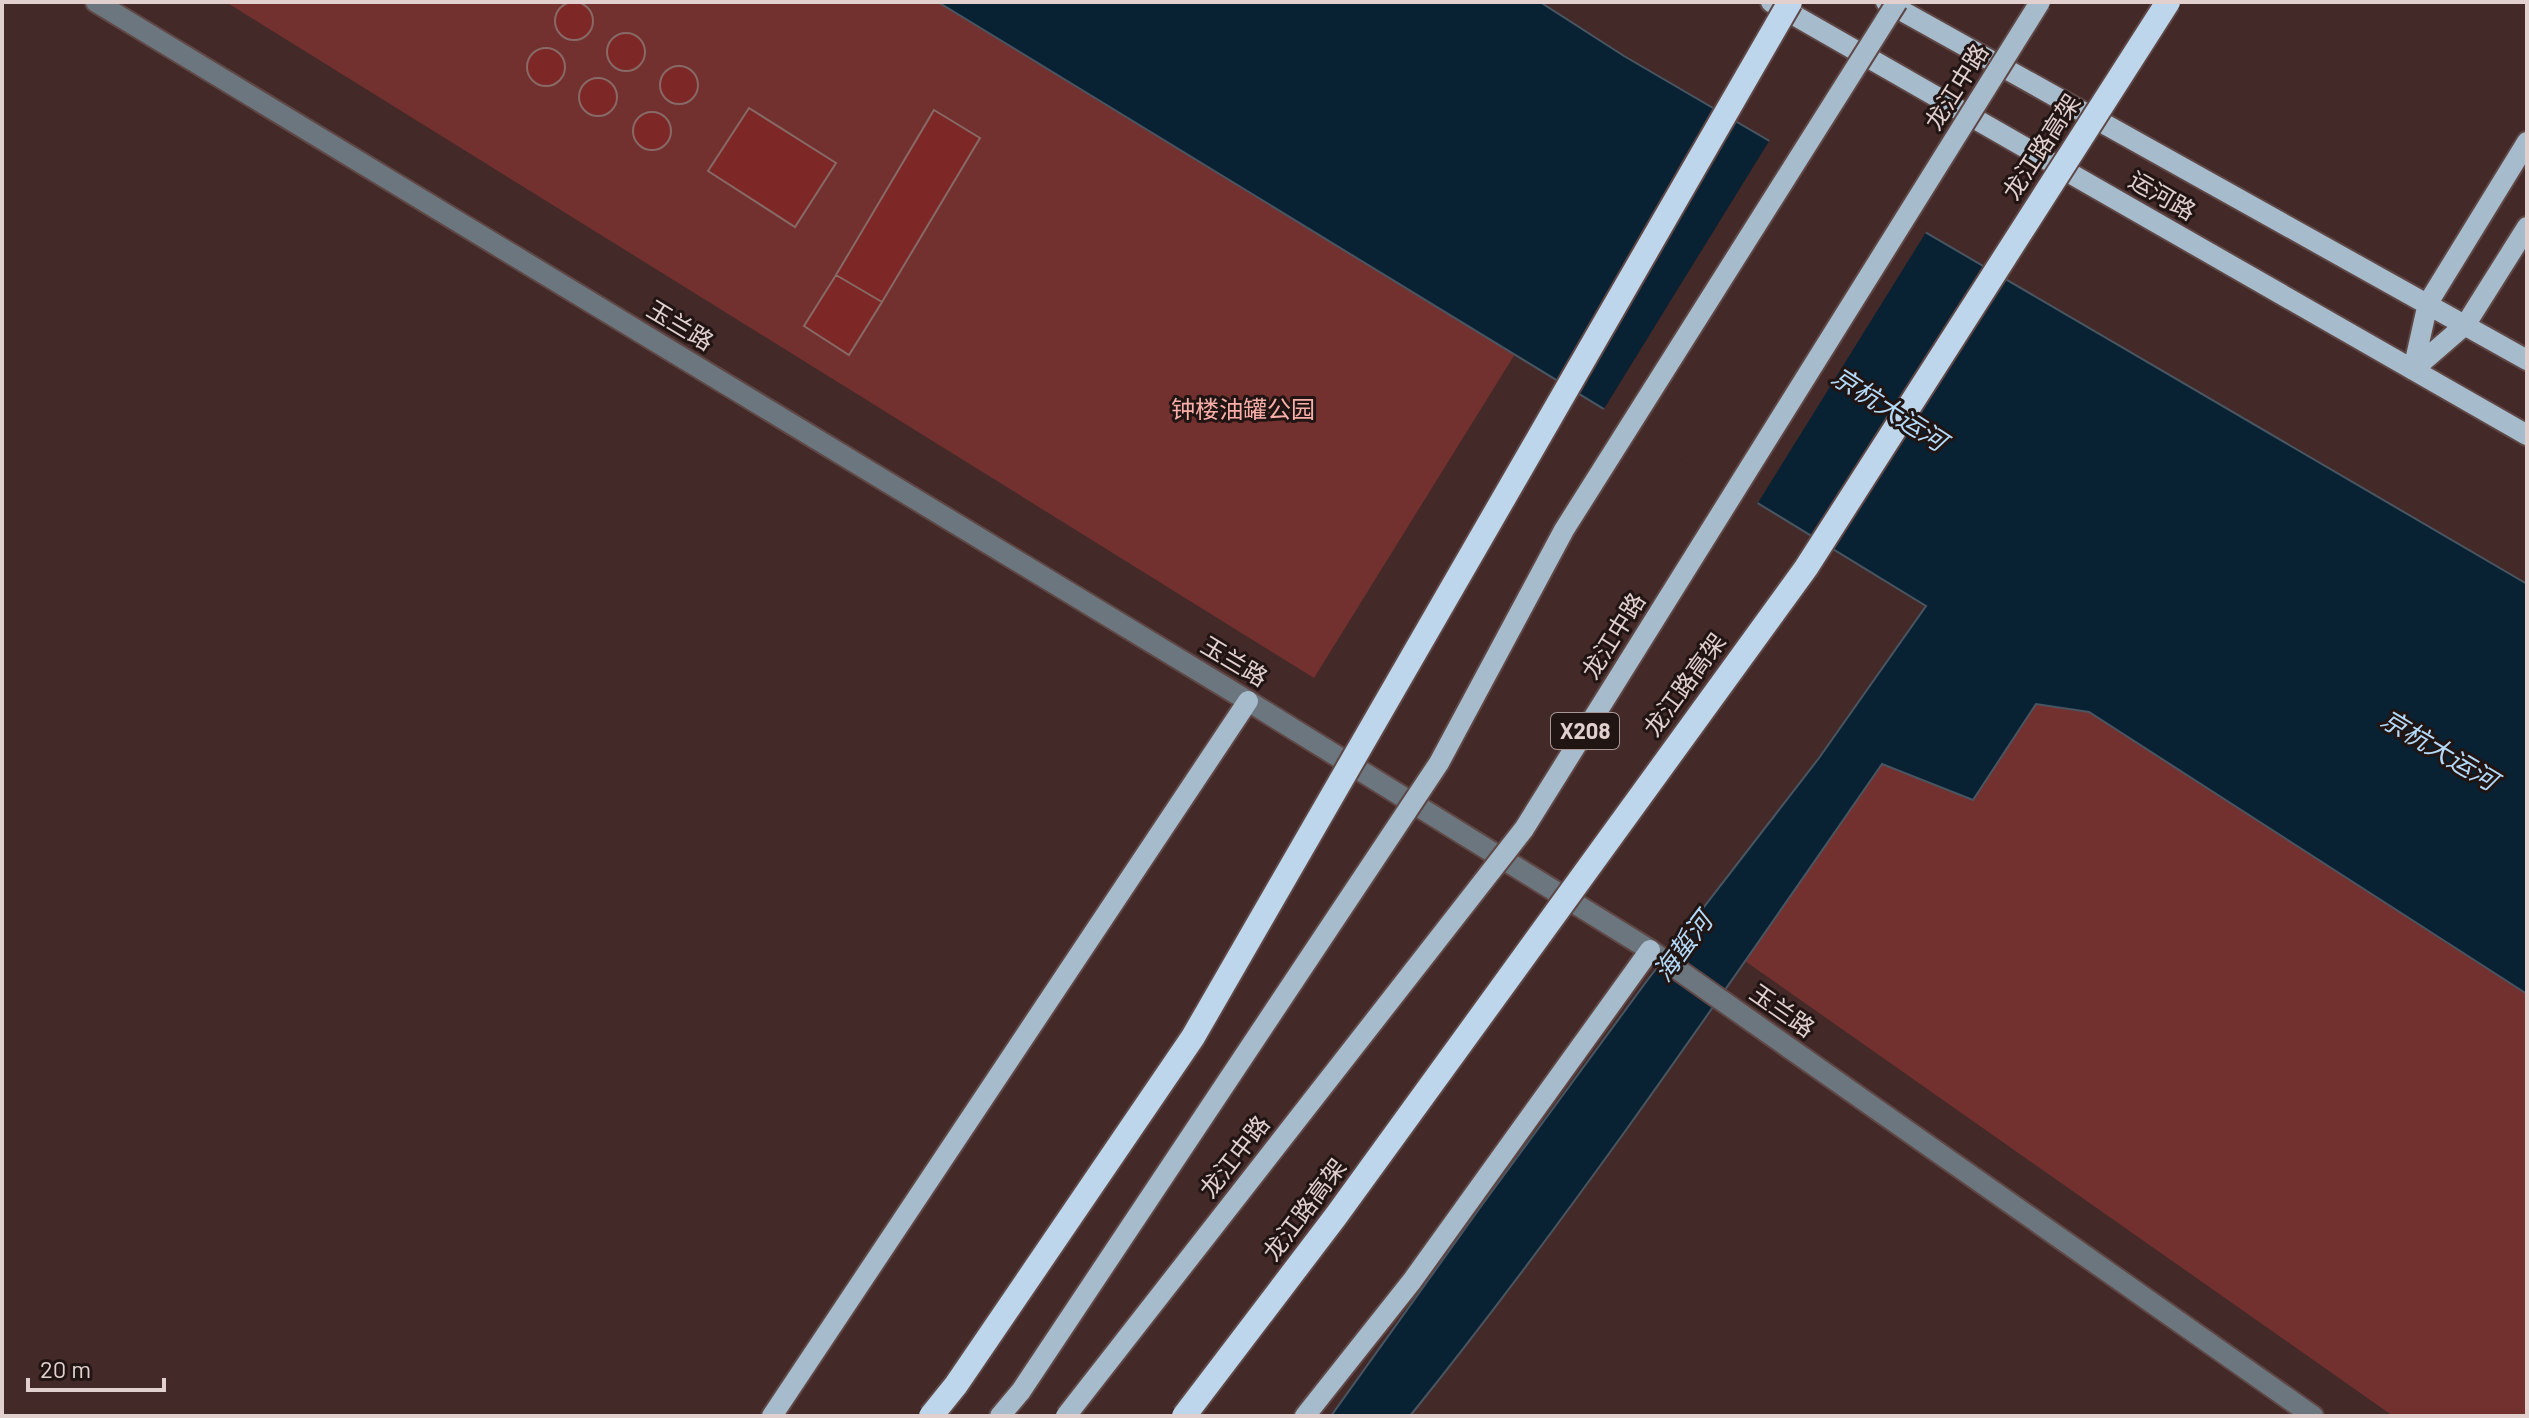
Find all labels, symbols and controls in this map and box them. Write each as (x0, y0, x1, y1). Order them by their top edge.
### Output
street label: 龙江中路 (1918, 38, 1993, 135)
street label: 龙江路高架 (1996, 88, 2086, 204)
street label: 运河路 (2124, 164, 2201, 225)
street label: 玉兰路 (642, 294, 719, 356)
water label: 京杭大运河 (1827, 359, 1957, 459)
park label: 钟楼油罐公园 (1171, 394, 1315, 423)
street label: 龙江中路 (1575, 587, 1650, 684)
street label: 龙江路高架 (1637, 627, 1731, 741)
street label: 玉兰路 (1196, 630, 1273, 692)
water label: 京杭大运河 (2376, 702, 2508, 798)
road number: X208 (1551, 713, 1619, 749)
water label: 海蜇河 (1646, 902, 1721, 987)
street label: 玉兰路 (1745, 977, 1821, 1042)
street label: 龙江中路 (1193, 1109, 1275, 1203)
street label: 龙江路高架 (1256, 1152, 1351, 1266)
scale bar (28, 1342, 164, 1392)
text: 20 m (40, 1354, 91, 1383)

